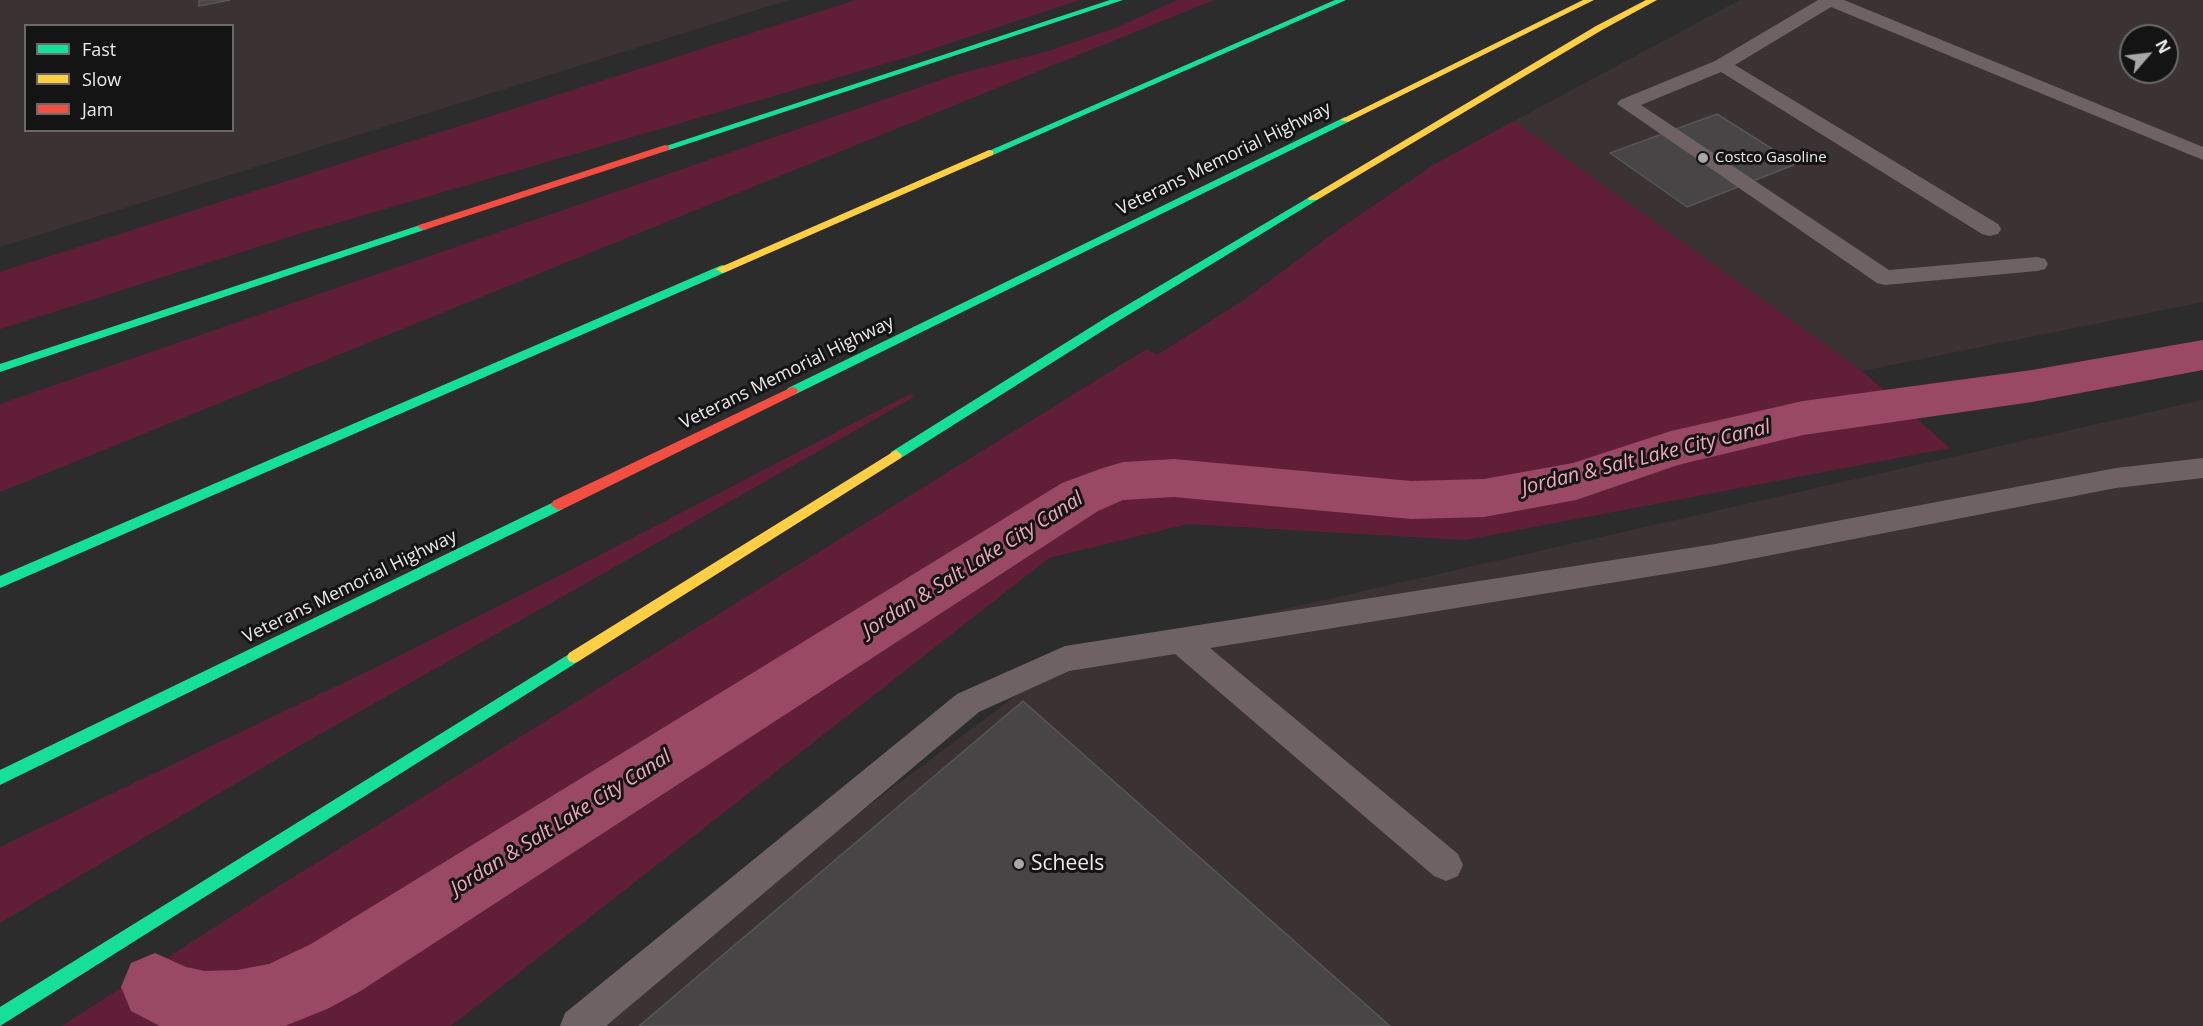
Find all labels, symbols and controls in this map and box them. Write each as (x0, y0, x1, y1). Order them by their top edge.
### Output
legend (24, 24, 234, 132)
north arrow (2119, 24, 2179, 84)
text: N (2150, 36, 2176, 57)
text: Fast (82, 37, 116, 61)
text: Slow (82, 67, 121, 91)
text: Jam (82, 97, 114, 121)
street label: Veterans Memorial Highway (1113, 98, 1335, 220)
place label: Costco Gasoline (1715, 149, 1827, 167)
marker: Costco Gasoline (1696, 151, 1710, 165)
street label: Veterans Memorial Highway (676, 312, 898, 434)
water label: Jordan & Salt Lake City Canal (1519, 415, 1773, 501)
water label: Jordan & Salt Lake City Canal (858, 487, 1088, 643)
street label: Veterans Memorial Highway (239, 526, 461, 648)
water label: Jordan & Salt Lake City Canal (446, 745, 676, 901)
place label: Scheels (1031, 851, 1104, 877)
marker: Scheels (1012, 857, 1026, 871)

